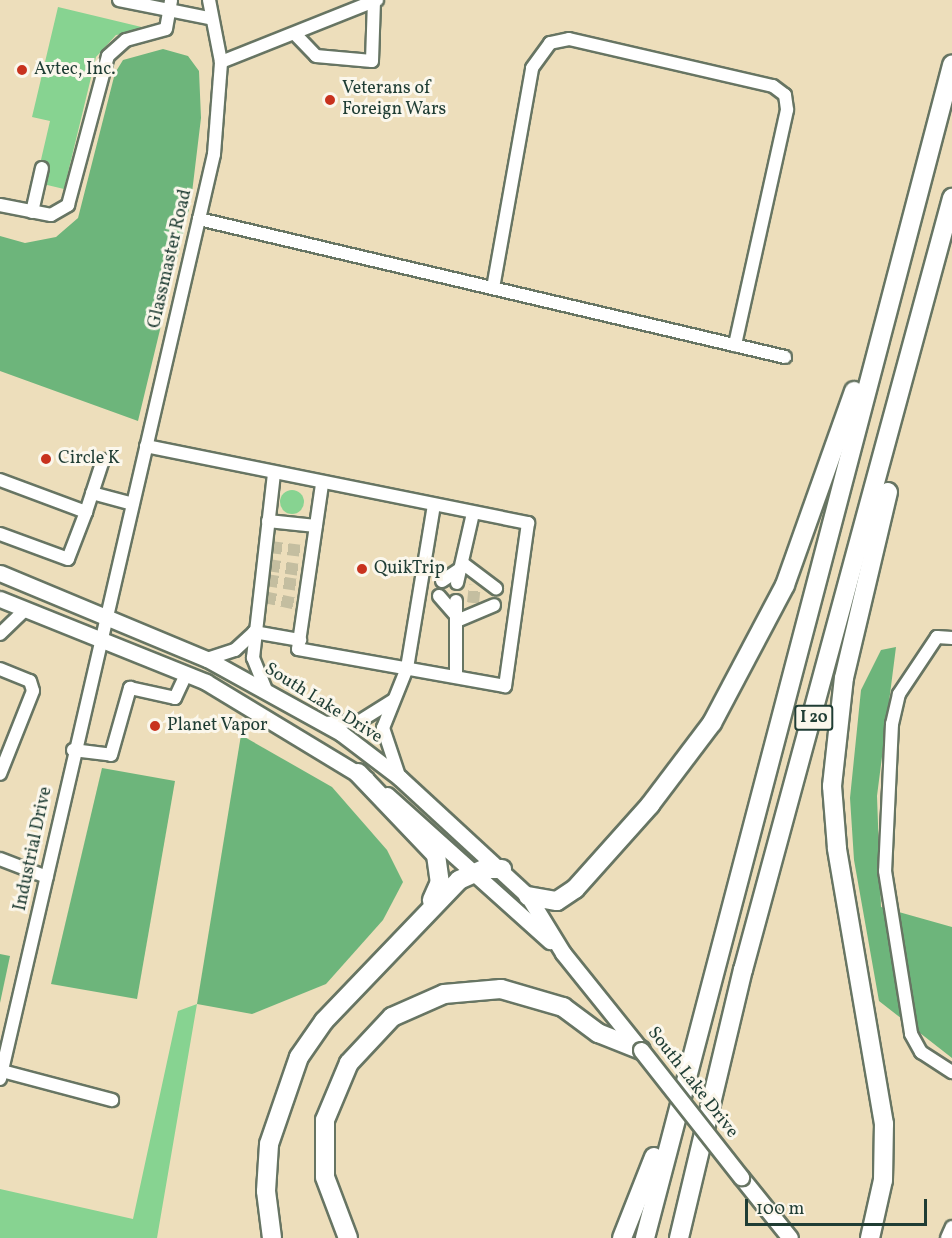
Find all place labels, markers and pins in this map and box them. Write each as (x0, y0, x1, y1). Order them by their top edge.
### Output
place label: Avtec, Inc. (34, 59, 115, 81)
marker: Avtec, Inc. (15, 63, 29, 77)
place label: Veterans of Foreign Wars (342, 79, 447, 122)
marker: Veterans of Foreign Wars (323, 93, 337, 107)
place label: Circle K (58, 448, 120, 470)
marker: Circle K (39, 452, 53, 466)
place label: QuikTrip (374, 558, 445, 580)
marker: QuikTrip (355, 562, 369, 576)
place label: Planet Vapor (167, 715, 268, 737)
marker: Planet Vapor (148, 719, 162, 733)

